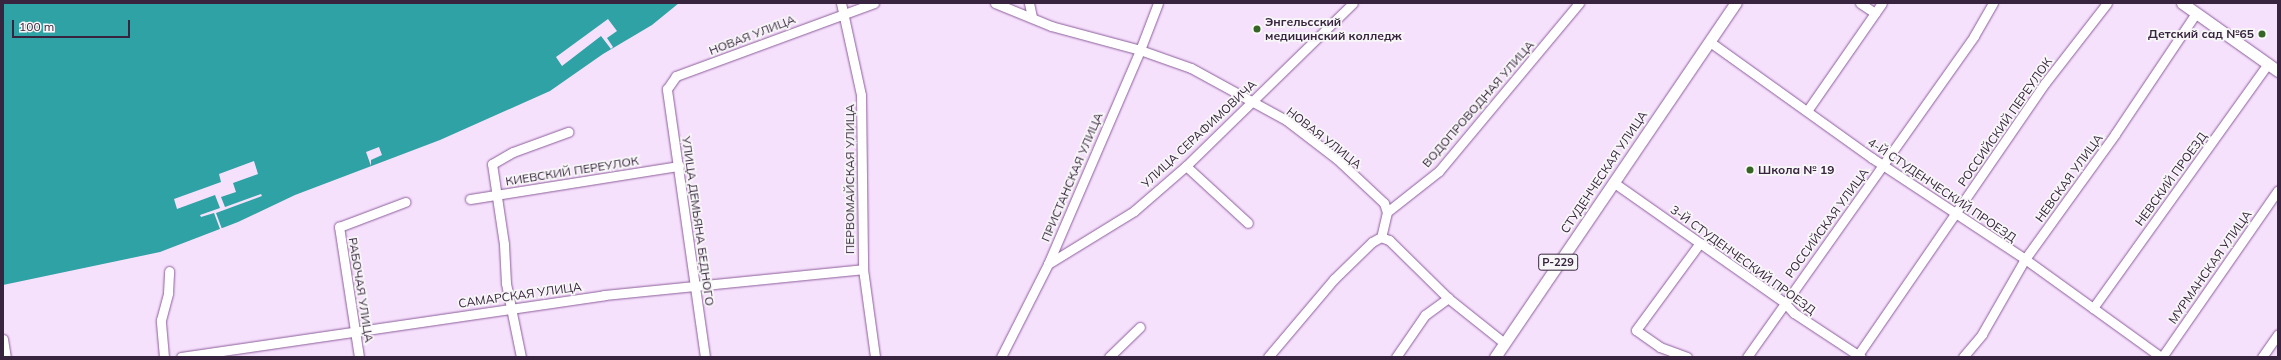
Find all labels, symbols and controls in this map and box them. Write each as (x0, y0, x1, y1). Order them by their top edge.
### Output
scale bar (14, 12, 132, 38)
street label: НОВАЯ УЛИЦА (707, 12, 797, 58)
place label: Энгельсский медицинский колледж (1265, 15, 1402, 43)
text: 100 m (19, 19, 54, 34)
marker: Энгельсский медицинский колледж (1252, 24, 1262, 34)
place label: Детский сад №65 (2148, 27, 2254, 41)
marker: Детский сад №65 (2257, 29, 2267, 39)
street label: ВОДОПРОВОДНАЯ УЛИЦА (1419, 38, 1537, 170)
street label: РОССИЙСКИЙ ПЕРЕУЛОК (1955, 55, 2055, 189)
street label: УЛИЦА СЕРАФИМОВИЧА (1139, 77, 1259, 191)
street label: ПЕРВОМАЙСКАЯ УЛИЦА (843, 104, 857, 254)
street label: НОВАЯ УЛИЦА (1284, 104, 1364, 172)
street label: СТУДЕНЧЕСКАЯ УЛИЦА (1558, 108, 1650, 236)
street label: ПРИСТАНСКАЯ УЛИЦА (1038, 110, 1106, 244)
street label: НЕВСКИЙ ПРОЕЗД (2132, 129, 2210, 229)
street label: НЕВСКАЯ УЛИЦА (2032, 131, 2106, 225)
street label: УЛИЦА ДЕМЬЯНА БЕДНОГО (679, 135, 717, 307)
street label: 4-Й СТУДЕНЧЕСКИЙ ПРОЕЗД (1865, 135, 2019, 245)
street label: КИЕВСКИЙ ПЕРЕУЛОК (504, 153, 640, 189)
place label: Школа № 19 (1758, 163, 1834, 177)
marker: Школа № 19 (1745, 165, 1755, 175)
street label: РОССИЙСКАЯ УЛИЦА (1782, 165, 1872, 281)
street label: 3-Й СТУДЕНЧЕСКИЙ ПРОЕЗД (1668, 202, 1818, 318)
street label: МУРМАНСКАЯ УЛИЦА (2165, 208, 2255, 326)
street label: РАБОЧАЯ УЛИЦА (346, 236, 376, 344)
road number: Р-229 (1538, 253, 1578, 271)
street label: САМАРСКАЯ УЛИЦА (457, 279, 583, 311)

